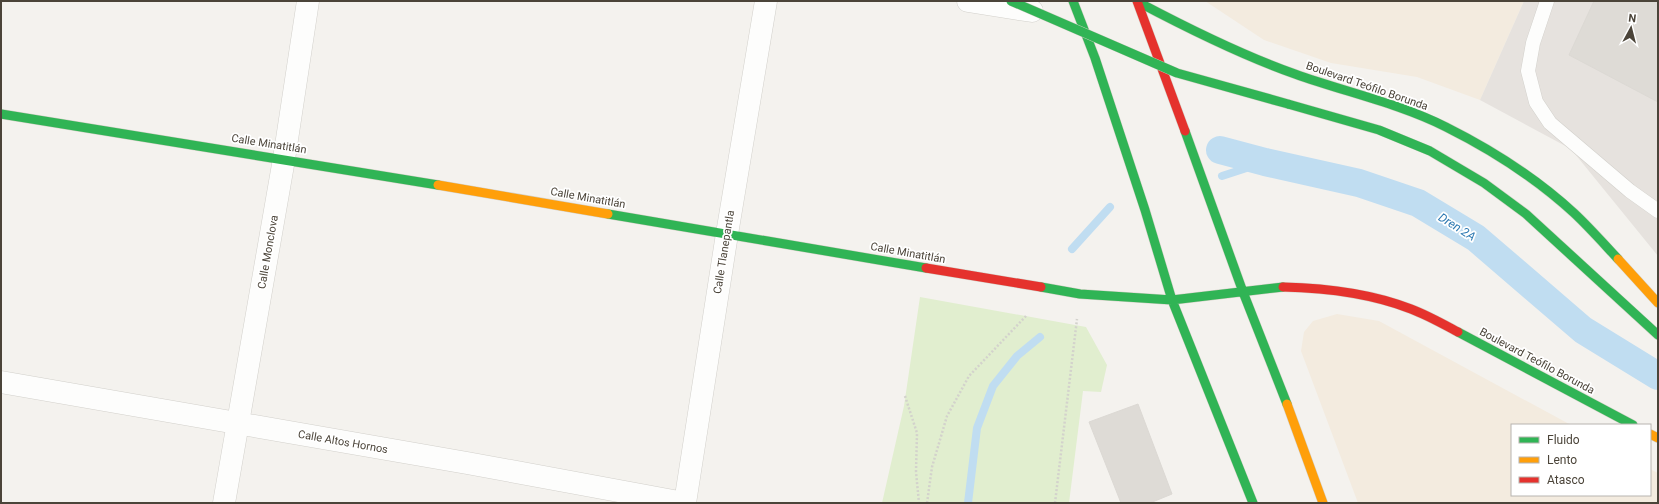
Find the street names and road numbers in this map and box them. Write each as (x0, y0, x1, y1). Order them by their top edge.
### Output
street label: Boulevard Teófilo Borunda (1304, 59, 1430, 113)
street label: Calle Minatitlán (230, 132, 308, 156)
street label: Calle Minatitlán (549, 185, 627, 211)
street label: Calle Tlanepantla (711, 209, 737, 295)
street label: Calle Monclova (255, 214, 281, 290)
street label: Calle Minatitlán (869, 240, 947, 266)
street label: Boulevard Teófilo Borunda (1477, 325, 1597, 397)
street label: Calle Altos Hornos (297, 428, 389, 456)

